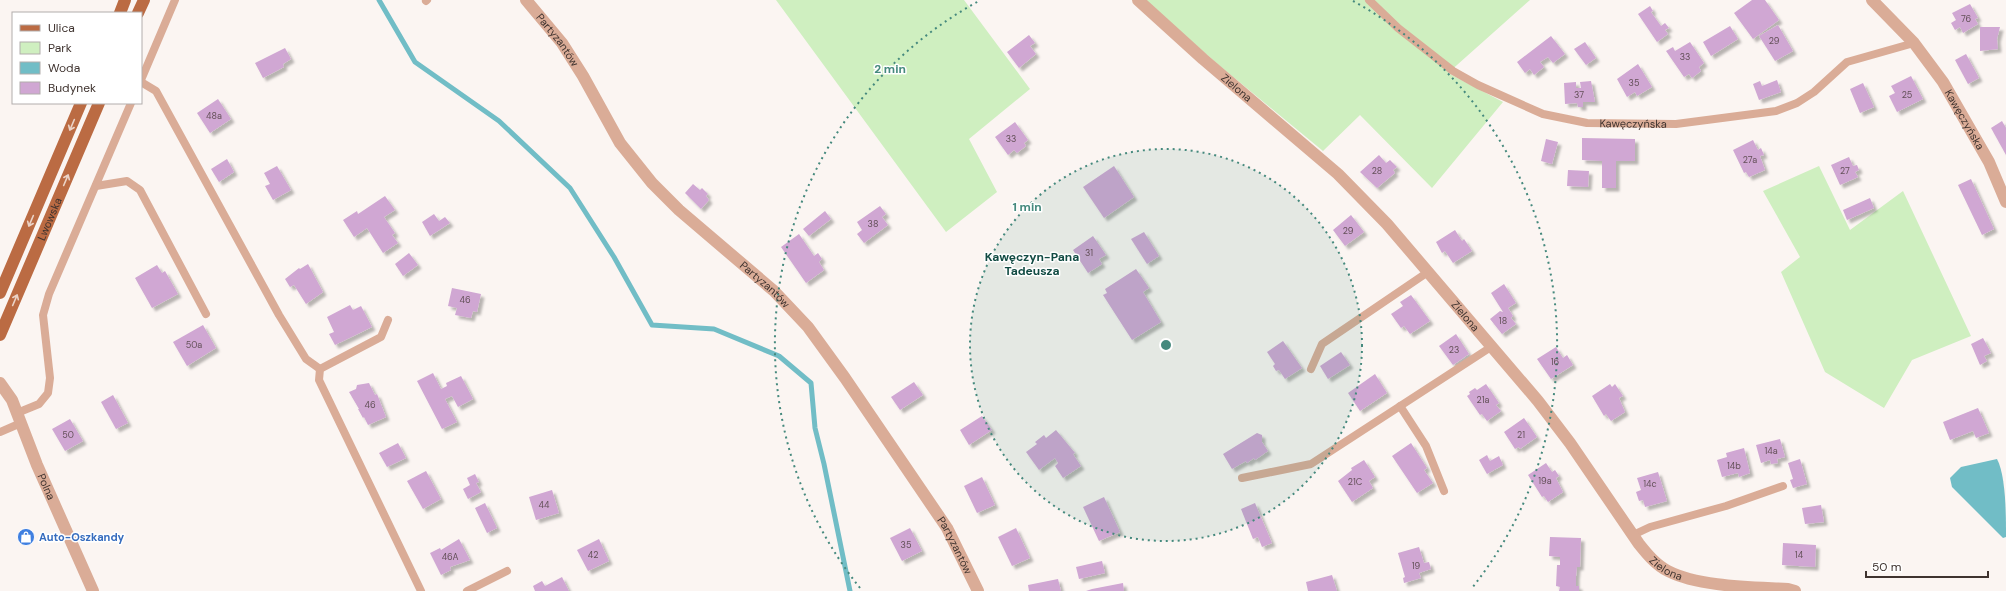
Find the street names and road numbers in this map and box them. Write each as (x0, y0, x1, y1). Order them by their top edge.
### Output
street label: Partyzantów (533, 10, 582, 70)
street label: Zielona (1218, 71, 1255, 105)
street label: Kawęczyńska (1942, 87, 1987, 152)
street label: Kawęczyńska (1599, 116, 1667, 131)
street label: Lwowska (34, 195, 65, 243)
street label: Partyzantów (737, 258, 794, 311)
street label: Zielona (1448, 298, 1483, 334)
street label: Polna (35, 471, 59, 502)
street label: Partyzantów (934, 514, 976, 577)
street label: Zielona (1647, 553, 1684, 583)

